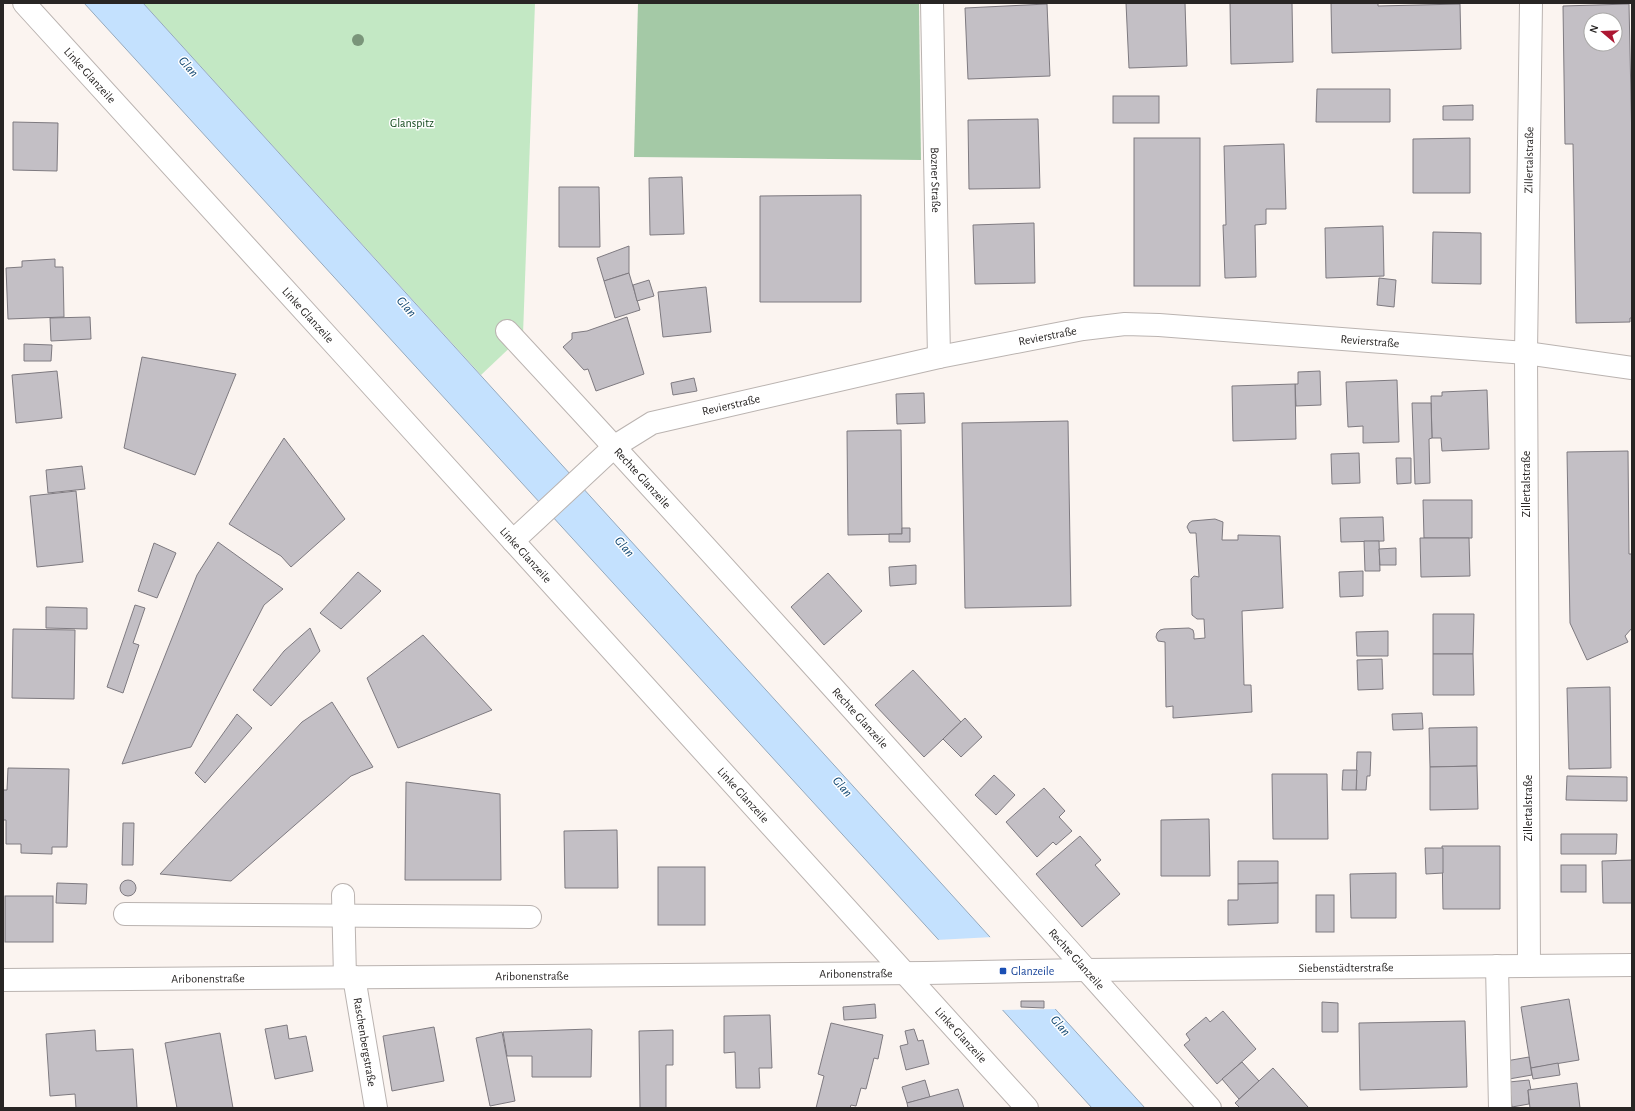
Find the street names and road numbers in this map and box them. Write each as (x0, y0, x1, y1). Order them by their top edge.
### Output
street label: Linke Glanzeile (62, 45, 118, 106)
street label: Zillertalstraße (1522, 127, 1535, 193)
street label: Bozner Straße (929, 147, 942, 213)
street label: Linke Glanzeile (280, 285, 336, 345)
street label: Revierstraße (1017, 324, 1078, 347)
street label: Revierstraße (1340, 333, 1400, 349)
street label: Revierstraße (701, 392, 761, 417)
street label: Rechte Glanzeile (612, 445, 673, 511)
street label: Zillertalstraße (1520, 451, 1532, 517)
street label: Linke Glanzeile (498, 525, 554, 585)
street label: Rechte Glanzeile (830, 685, 891, 751)
street label: Linke Glanzeile (715, 765, 771, 825)
street label: Zillertalstraße (1522, 775, 1534, 841)
street label: Rechte Glanzeile (1046, 926, 1107, 992)
street label: Siebenstädterstraße (1298, 961, 1393, 974)
street label: Aribonenstraße (819, 967, 893, 980)
street label: Aribonenstraße (495, 970, 569, 982)
street label: Aribonenstraße (171, 972, 245, 985)
street label: Raschenbergstraße (352, 997, 378, 1088)
street label: Linke Glanzeile (933, 1005, 989, 1065)

